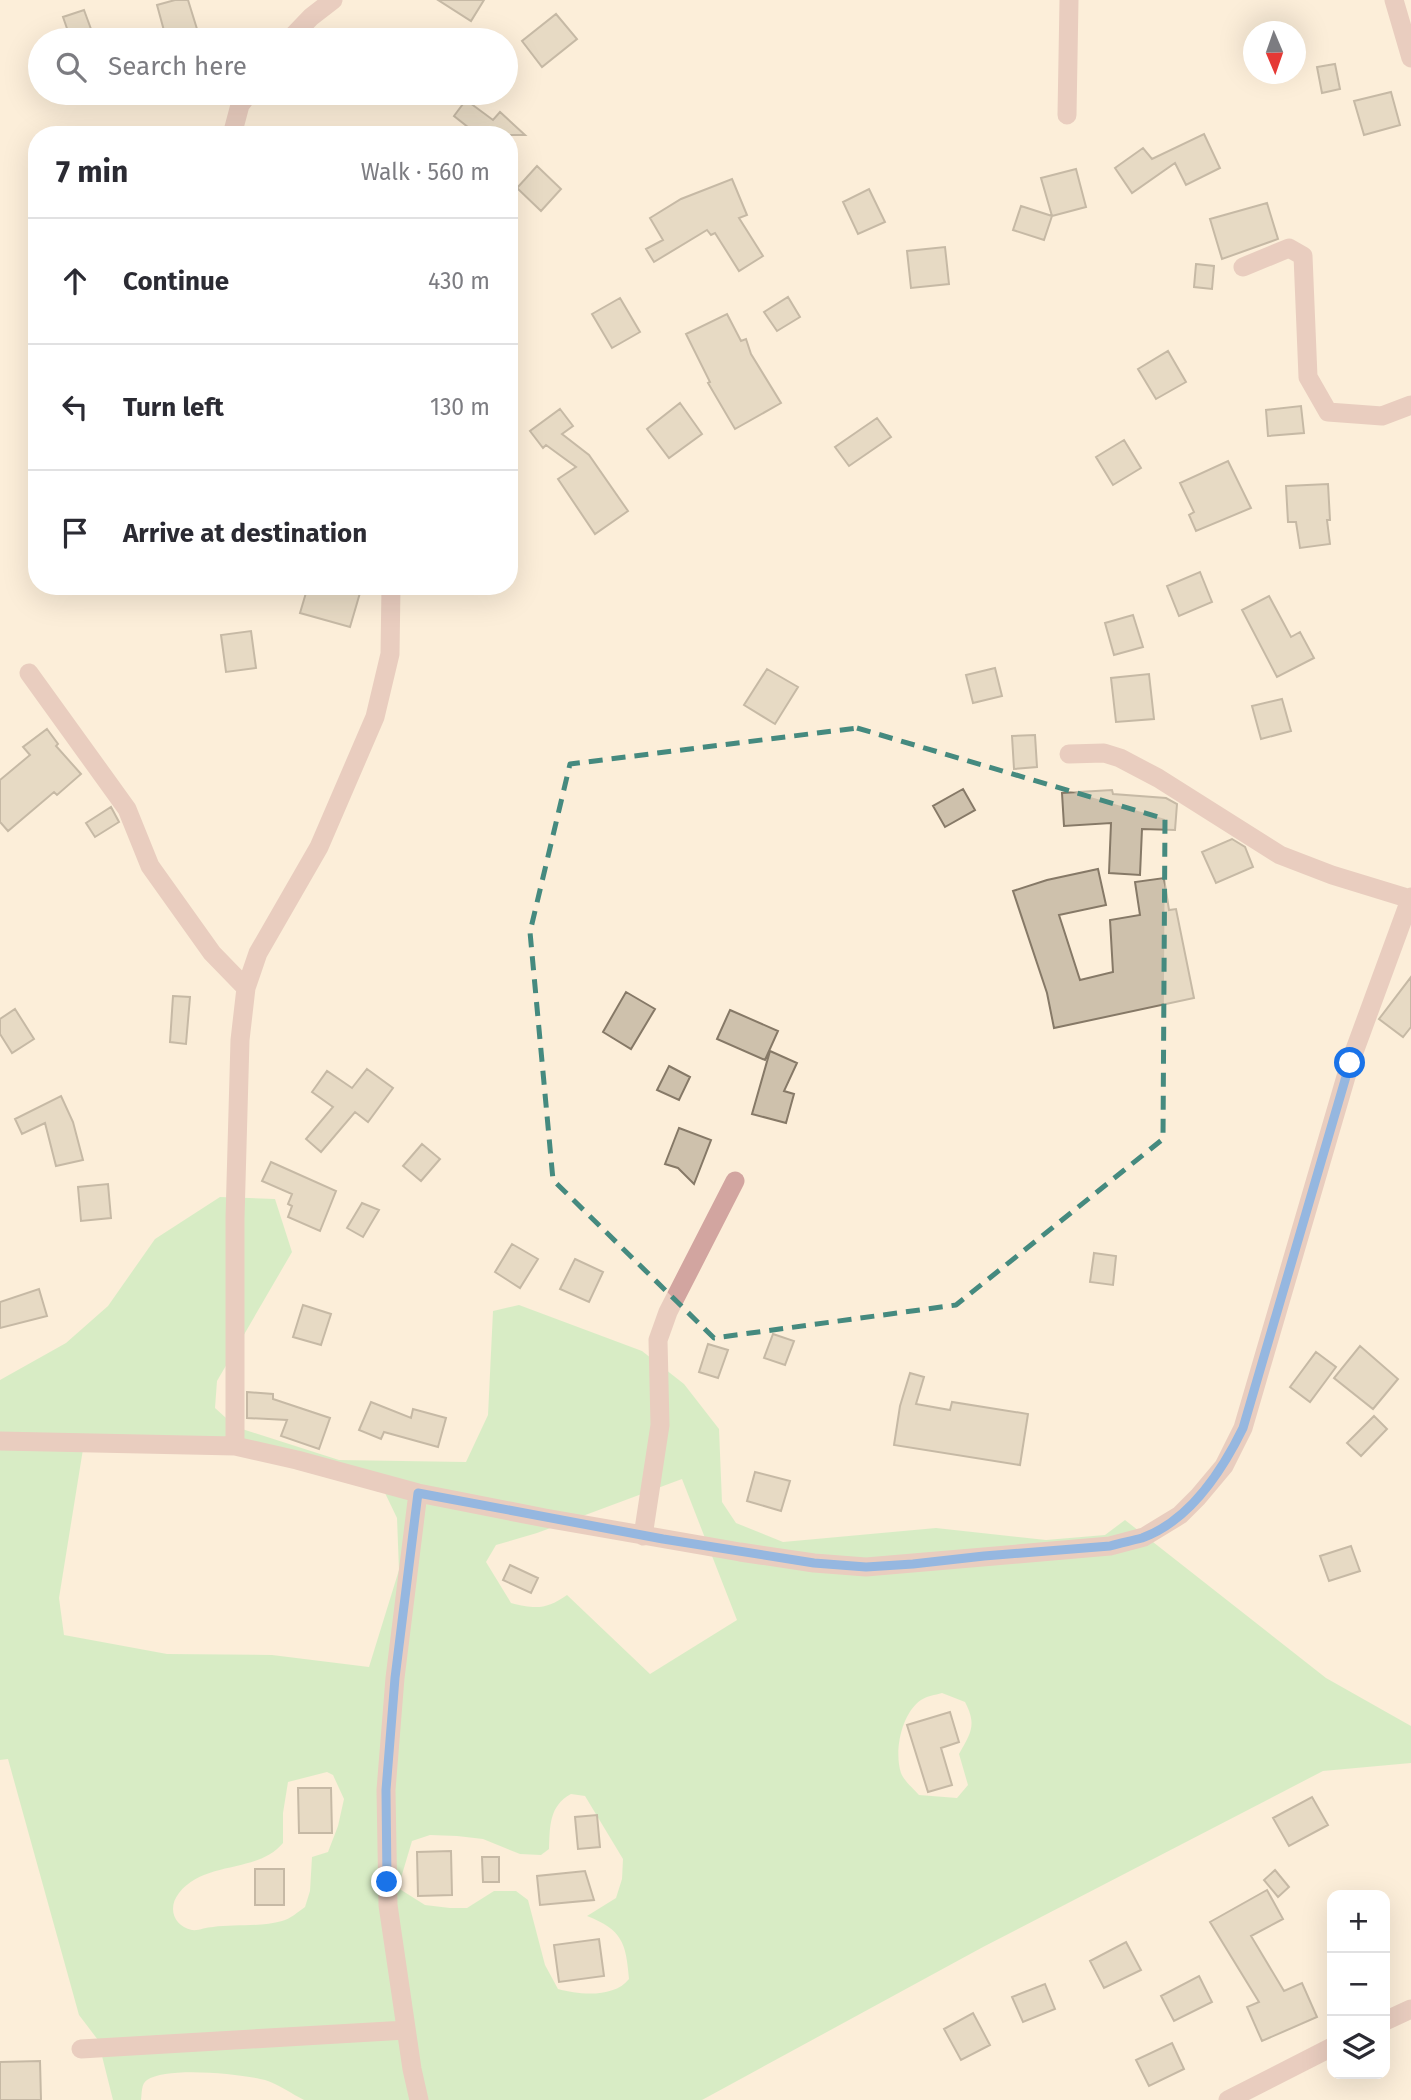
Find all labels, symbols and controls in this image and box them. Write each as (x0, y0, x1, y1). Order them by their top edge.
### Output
north arrow (1243, 21, 1306, 84)
search box (28, 28, 518, 105)
icon: search (52, 48, 90, 86)
text: Search here (108, 51, 247, 82)
text: 7 min (56, 154, 128, 190)
text: Walk · 560 m (361, 158, 490, 186)
icon: ahead (56, 262, 94, 300)
text: Continue (123, 266, 229, 297)
text: 430 m (428, 267, 490, 295)
icon: left (56, 388, 94, 426)
text: Turn left (123, 392, 224, 423)
text: 130 m (430, 393, 490, 421)
icon: arrive (56, 514, 94, 552)
text: Arrive at destination (123, 518, 367, 549)
route start (1334, 1047, 1365, 1078)
route end (371, 1866, 402, 1897)
map controls (1327, 1890, 1390, 2079)
button: + (1327, 1890, 1390, 1953)
button: − (1327, 1953, 1390, 2016)
button: layers (1327, 2016, 1390, 2079)

